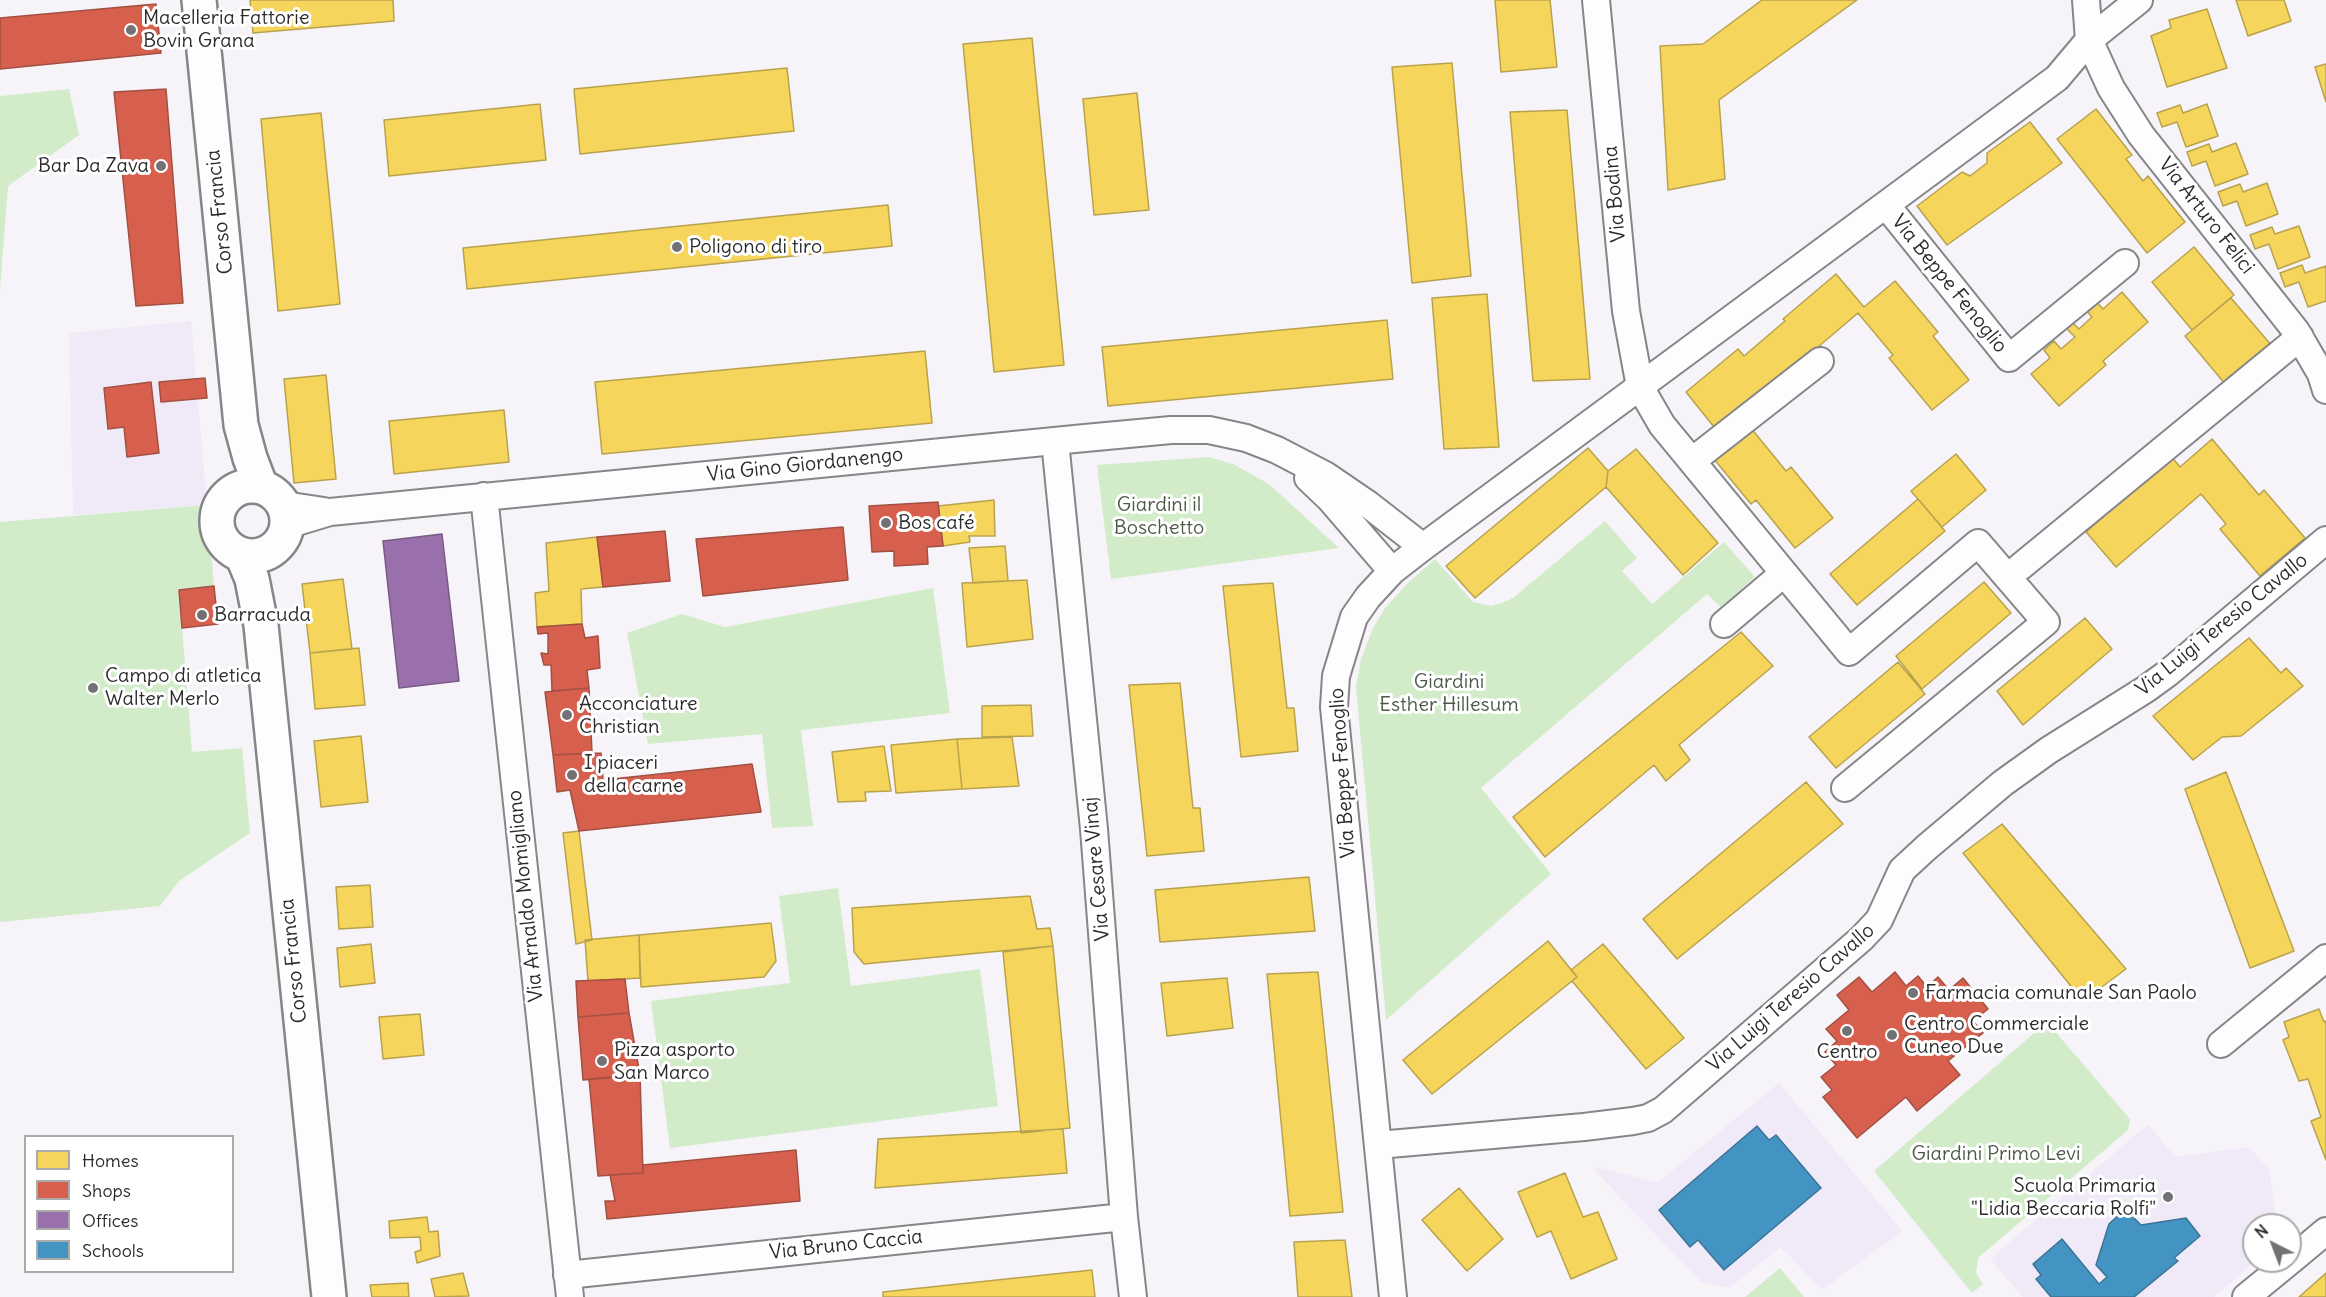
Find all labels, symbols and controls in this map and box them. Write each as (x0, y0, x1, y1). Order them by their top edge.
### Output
place label: Macelleria Fattorie Bovin Grana (143, 6, 309, 53)
marker: Macelleria Fattorie Bovin Grana (124, 23, 138, 37)
street label: Via Bodina (1599, 145, 1631, 243)
street label: Corso Francia (202, 149, 238, 275)
street label: Via Arturo Felici (2153, 153, 2259, 279)
place label: Bar Da Zava (38, 154, 149, 178)
marker: Bar Da Zava (154, 159, 168, 173)
street label: Via Beppe Fenoglio (1886, 210, 2012, 358)
place label: Poligono di tiro (689, 235, 822, 259)
marker: Poligono di tiro (670, 240, 684, 254)
street label: Via Gino Giordanengo (706, 443, 904, 487)
park label: Giardini il Boschetto (1114, 493, 1204, 540)
place label: Bos café (898, 511, 974, 535)
marker: Bos café (879, 516, 893, 530)
street label: Via Luigi Teresio Cavallo (2131, 548, 2313, 702)
place label: Barracuda (214, 603, 311, 627)
marker: Barracuda (195, 608, 209, 622)
place label: Campo di atletica Walter Merlo (105, 664, 261, 711)
park label: Giardini Esther Hillesum (1379, 670, 1519, 717)
marker: Campo di atletica Walter Merlo (86, 681, 100, 695)
street label: Via Beppe Fenoglio (1325, 687, 1361, 859)
place label: Acconciature Christian (579, 692, 697, 739)
marker: Acconciature Christian (560, 708, 574, 722)
place label: I piaceri della carne (584, 751, 684, 798)
marker: I piaceri della carne (565, 768, 579, 782)
street label: Via Arnaldo Momigliano (503, 789, 549, 1003)
street label: Via Cesare Vinaj (1079, 796, 1115, 942)
street label: Corso Francia (276, 898, 312, 1024)
street label: Via Luigi Teresio Cavallo (1702, 919, 1880, 1077)
place label: Farmacia comunale San Paolo (1925, 981, 2197, 1005)
marker: Farmacia comunale San Paolo (1906, 986, 1920, 1000)
place label: Centro Commerciale Cuneo Due (1904, 1012, 2089, 1059)
marker: Centro (1840, 1024, 1854, 1038)
marker: Centro Commerciale Cuneo Due (1885, 1028, 1899, 1042)
place label: Pizza asporto San Marco (614, 1038, 735, 1085)
place label: Centro (1817, 1040, 1877, 1064)
marker: Pizza asporto San Marco (595, 1054, 609, 1068)
legend (24, 1135, 234, 1273)
park label: Giardini Primo Levi (1912, 1142, 2080, 1166)
text: Homes (82, 1149, 139, 1172)
place label: Scuola Primaria "Lidia Beccaria Rolfi" (1971, 1174, 2156, 1221)
text: Shops (82, 1179, 131, 1202)
marker: Scuola Primaria "Lidia Beccaria Rolfi" (2161, 1190, 2175, 1204)
text: Offices (82, 1209, 138, 1232)
north arrow (2242, 1213, 2302, 1273)
text: N (2250, 1220, 2272, 1242)
street label: Via Bruno Caccia (768, 1225, 924, 1265)
text: Schools (82, 1239, 144, 1262)

